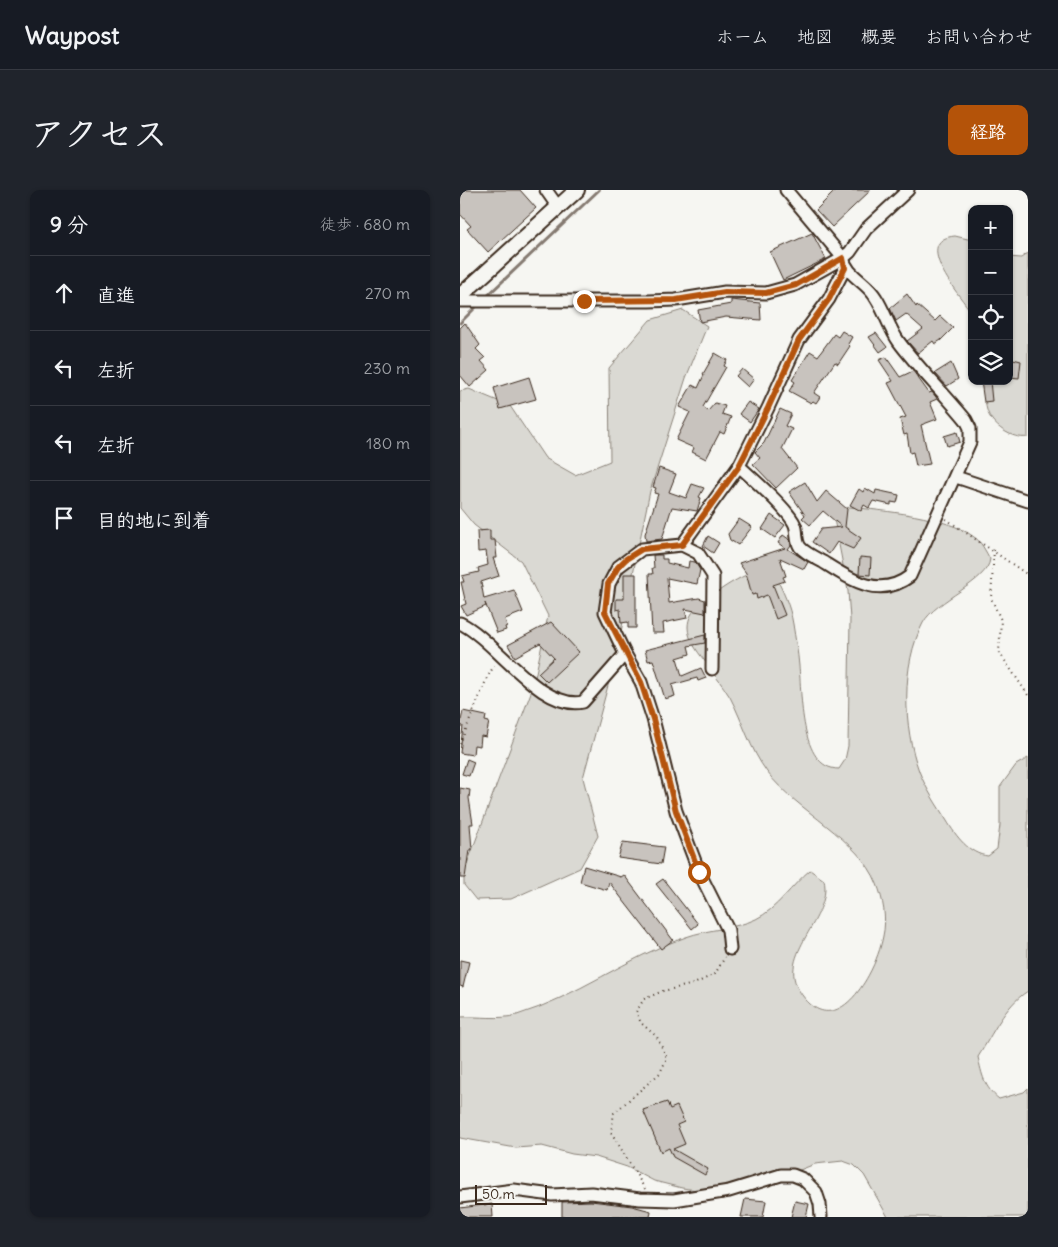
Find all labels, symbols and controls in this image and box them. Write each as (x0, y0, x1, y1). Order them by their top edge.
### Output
text: Waypost (25, 20, 119, 50)
text: ホーム (716, 25, 769, 48)
text: 地図 (797, 25, 833, 48)
text: 概要 (861, 25, 897, 48)
text: お問い合わせ (925, 25, 1033, 48)
button: 経路 (948, 105, 1028, 155)
text: アクセス (30, 111, 168, 155)
map controls (968, 205, 1013, 385)
button: + (968, 205, 1013, 250)
text: 9 分 (50, 211, 88, 238)
text: 徒歩 · 680 m (320, 214, 410, 234)
button: − (968, 250, 1013, 295)
icon: ahead (50, 279, 78, 307)
text: 直進 (97, 283, 135, 307)
text: 270 m (365, 283, 410, 303)
route end (573, 290, 596, 313)
button: locate (968, 295, 1013, 340)
button: layers (968, 340, 1013, 385)
icon: left (50, 354, 78, 382)
text: 左折 (97, 358, 135, 382)
text: 230 m (364, 358, 410, 378)
icon: left (50, 429, 78, 457)
text: 左折 (97, 433, 135, 457)
text: 180 m (366, 433, 410, 453)
icon: arrive (50, 504, 78, 532)
text: 目的地に到着 (97, 508, 211, 532)
route start (688, 861, 711, 884)
scale bar (475, 1182, 548, 1205)
text: 50 m (482, 1185, 515, 1203)

